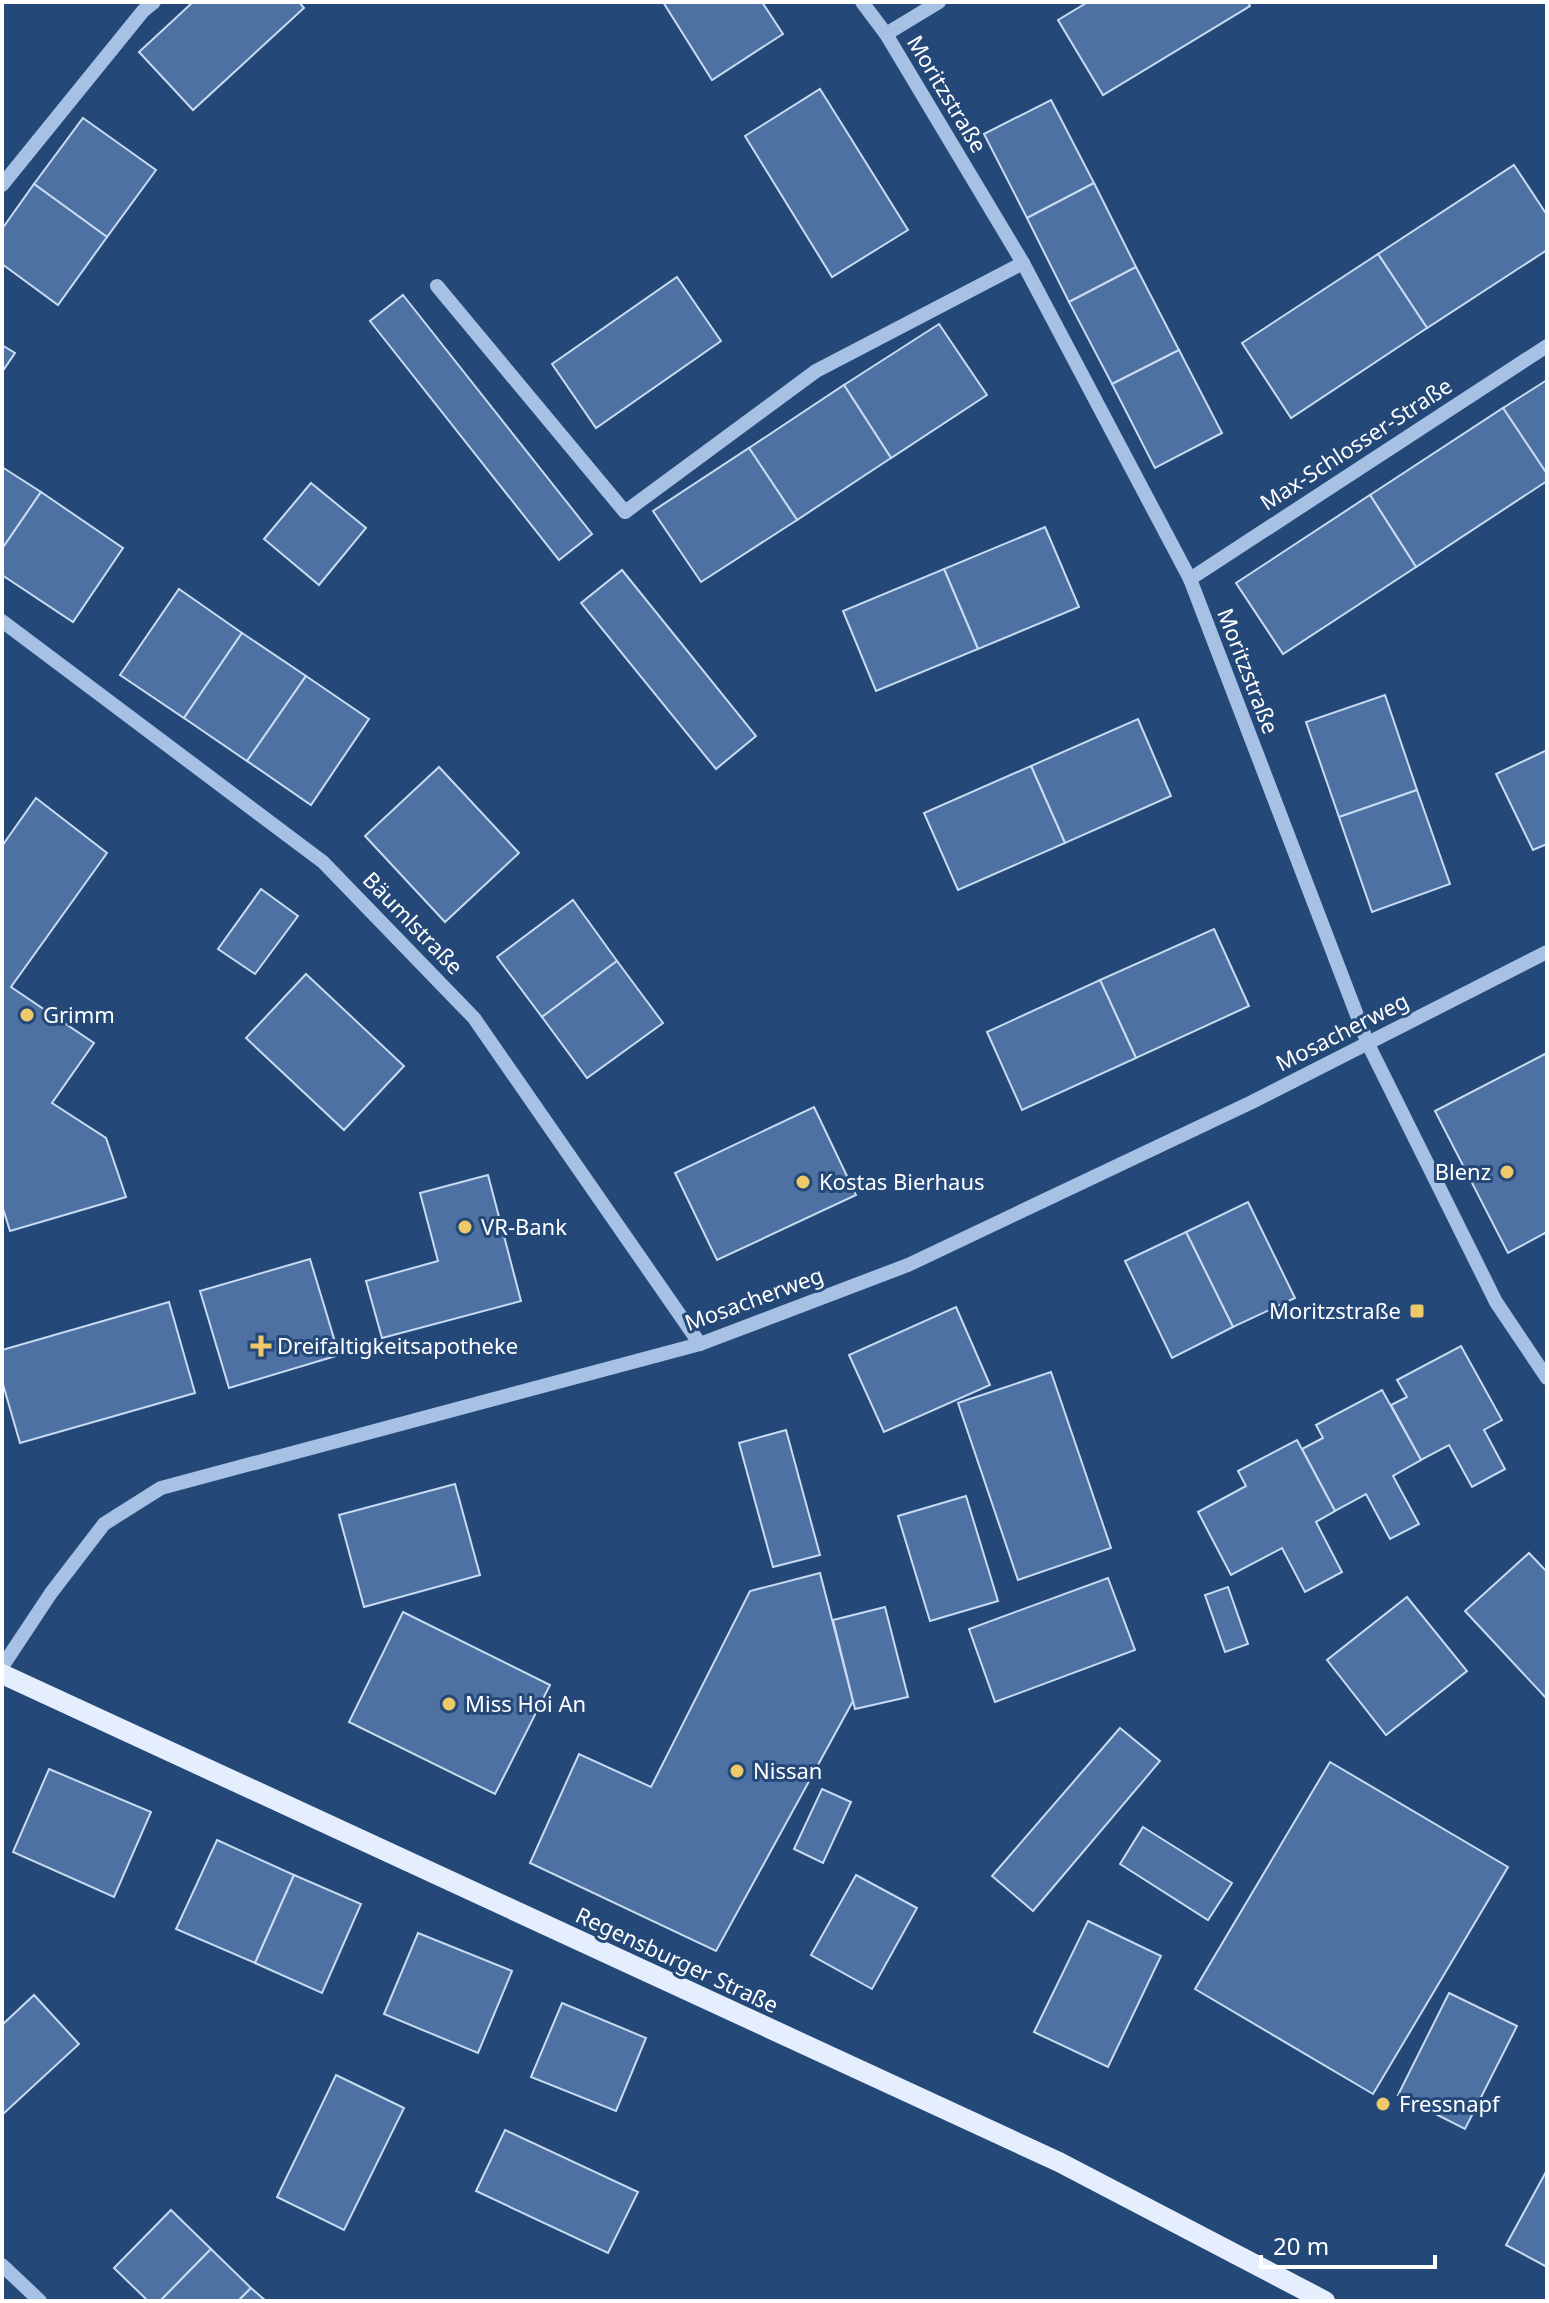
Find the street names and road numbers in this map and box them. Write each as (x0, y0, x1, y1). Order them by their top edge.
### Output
street label: Moritzstraße (901, 29, 995, 158)
street label: Max-Schlosser-Straße (1254, 370, 1457, 517)
street label: Moritzstraße (1211, 604, 1287, 738)
street label: Bäumlstraße (357, 864, 470, 980)
street label: Mosacherweg (1270, 985, 1413, 1077)
street label: Mosacherweg (680, 1259, 827, 1337)
street label: Regensburger Straße (571, 1899, 784, 2019)

